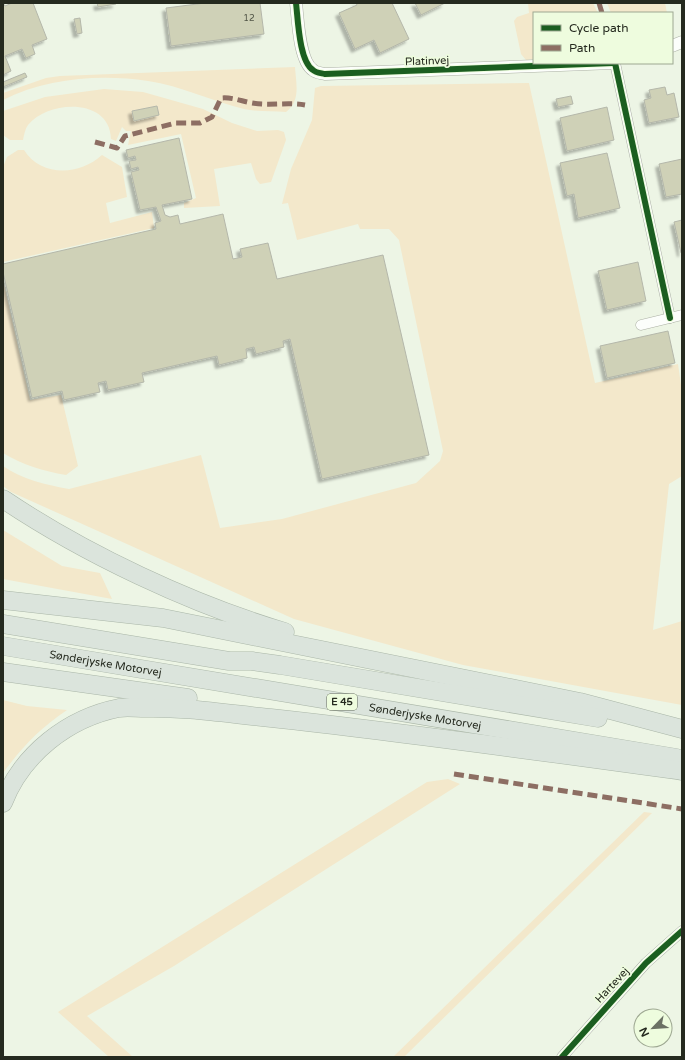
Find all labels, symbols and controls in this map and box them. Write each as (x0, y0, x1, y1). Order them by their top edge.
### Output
legend (533, 12, 673, 64)
house number: 12 (243, 13, 255, 24)
text: Cycle path (569, 21, 628, 35)
text: Path (569, 41, 595, 55)
street label: Platinvej (405, 54, 450, 68)
street label: Sønderjyske Motorvej (48, 647, 163, 679)
road number: E 45 (327, 694, 357, 710)
street label: Sønderjyske Motorvej (368, 700, 483, 732)
street label: Hartevej (592, 964, 632, 1005)
north arrow (633, 1008, 673, 1048)
text: N (637, 1025, 652, 1039)

